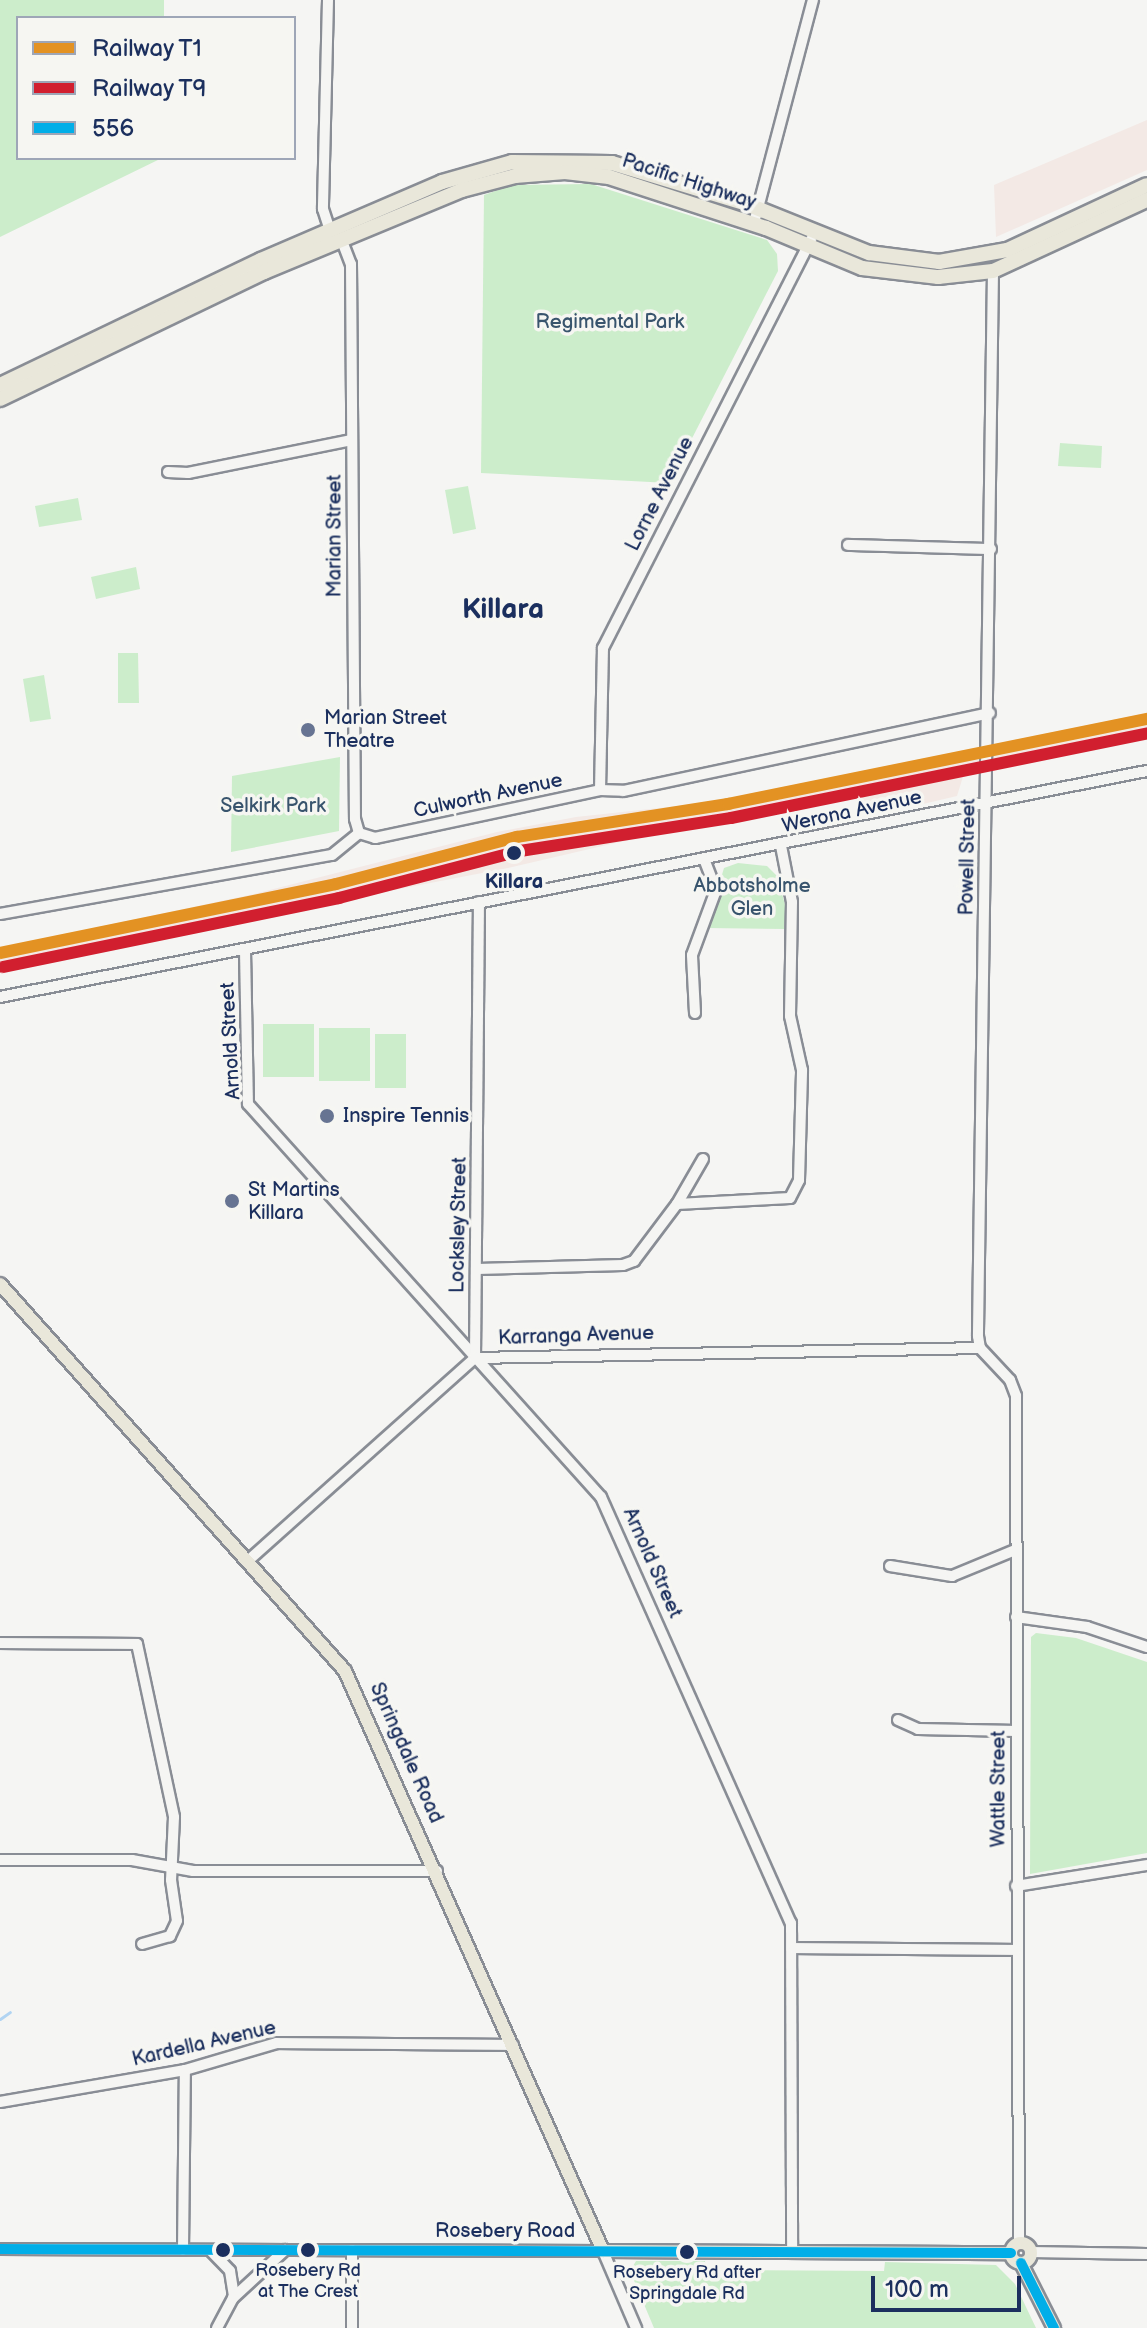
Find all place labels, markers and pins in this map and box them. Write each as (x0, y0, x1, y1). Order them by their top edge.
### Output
place label: Marian Street Theatre (324, 706, 447, 753)
marker: Marian Street Theatre (299, 721, 317, 739)
marker: Killara (501, 840, 527, 866)
place label: Killara (485, 870, 543, 894)
place label: Inspire Tennis (343, 1104, 470, 1128)
marker: Inspire Tennis (318, 1107, 336, 1125)
place label: St Martins Killara (248, 1178, 340, 1225)
marker: St Martins Killara (223, 1192, 241, 1210)
unlabelled marker (215, 2242, 231, 2258)
marker: Rosebery Rd at The Crest (300, 2242, 316, 2258)
marker: Rosebery Rd after Springdale Rd (679, 2244, 695, 2260)
place label: Rosebery Rd at The Crest (255, 2261, 361, 2304)
place label: Rosebery Rd after Springdale Rd (612, 2263, 762, 2306)

